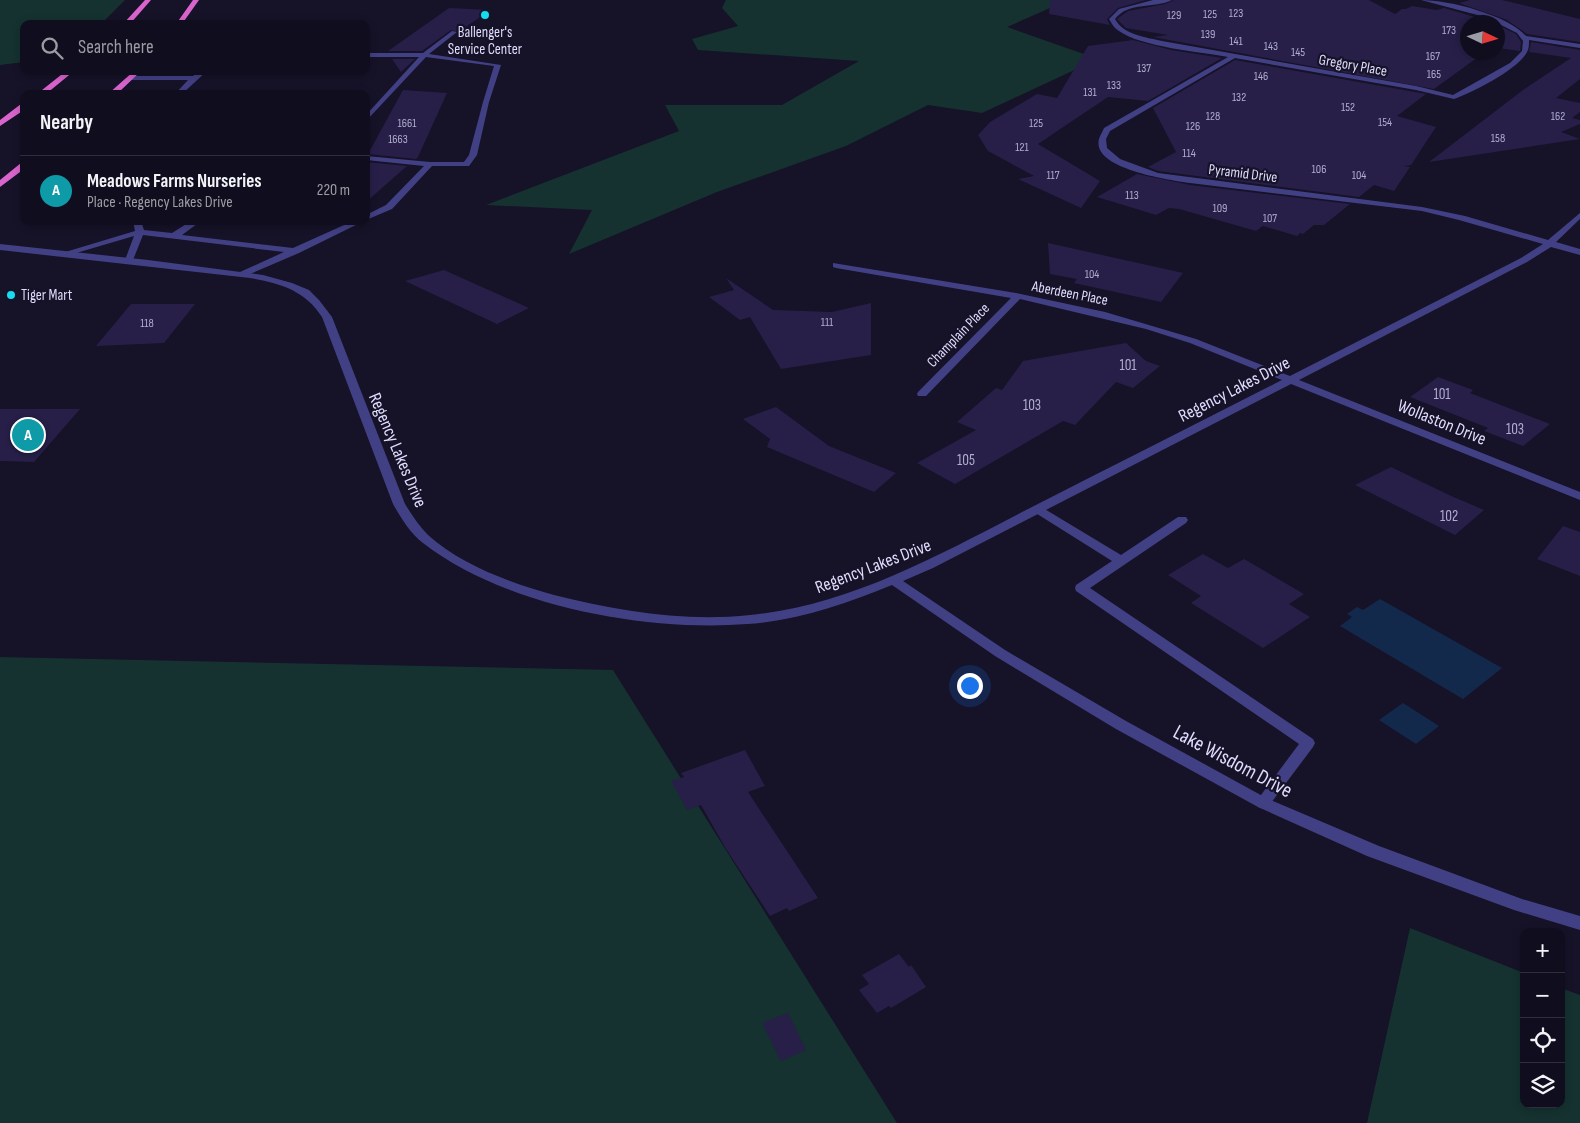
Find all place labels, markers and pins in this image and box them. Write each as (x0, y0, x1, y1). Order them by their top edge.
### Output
marker: Ballenger's Service Center (479, 9, 491, 21)
place label: Ballenger's Service Center (448, 23, 523, 59)
place label: Tiger Mart (21, 286, 73, 305)
marker: Tiger Mart (5, 289, 17, 301)
pin: A (12, 416, 44, 454)

